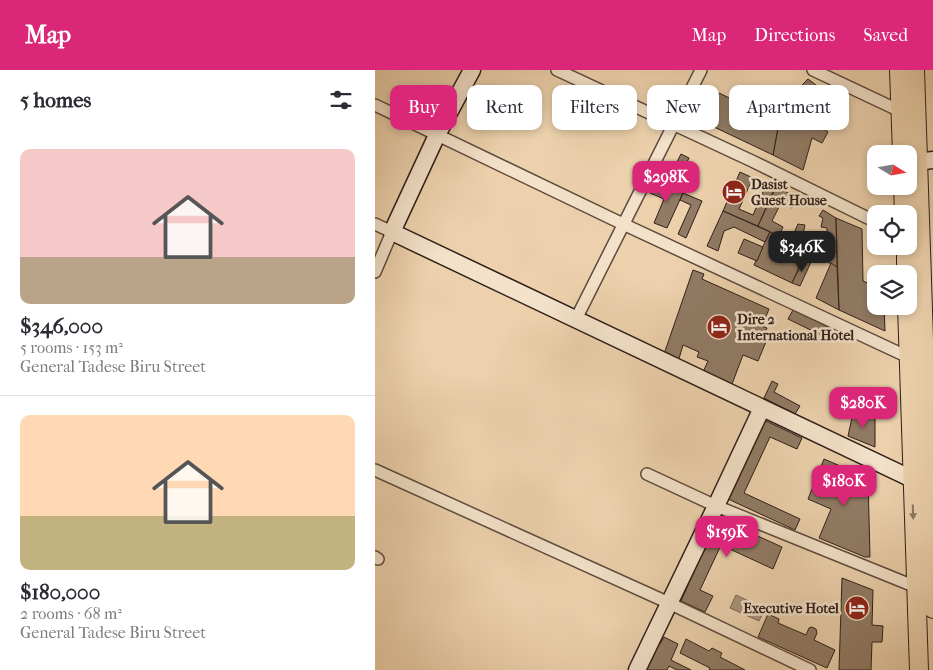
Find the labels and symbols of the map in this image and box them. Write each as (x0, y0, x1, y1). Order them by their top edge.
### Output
north arrow (867, 145, 917, 195)
pin: $298K (631, 160, 701, 203)
place label: Dasist Guest House (751, 176, 827, 209)
hotel icon: Dasist Guest House (721, 179, 747, 205)
pin: $346K (767, 230, 837, 273)
place label: Dire 2 International Hotel (737, 311, 854, 344)
hotel icon: Dire 2 International Hotel (706, 314, 732, 340)
pin: $280K (828, 386, 898, 429)
pin: $180K (809, 464, 879, 507)
one-way arrow (910, 505, 918, 521)
pin: $159K (692, 516, 762, 558)
hotel icon: Executive Hotel (844, 595, 870, 621)
place label: Executive Hotel (743, 600, 839, 617)

